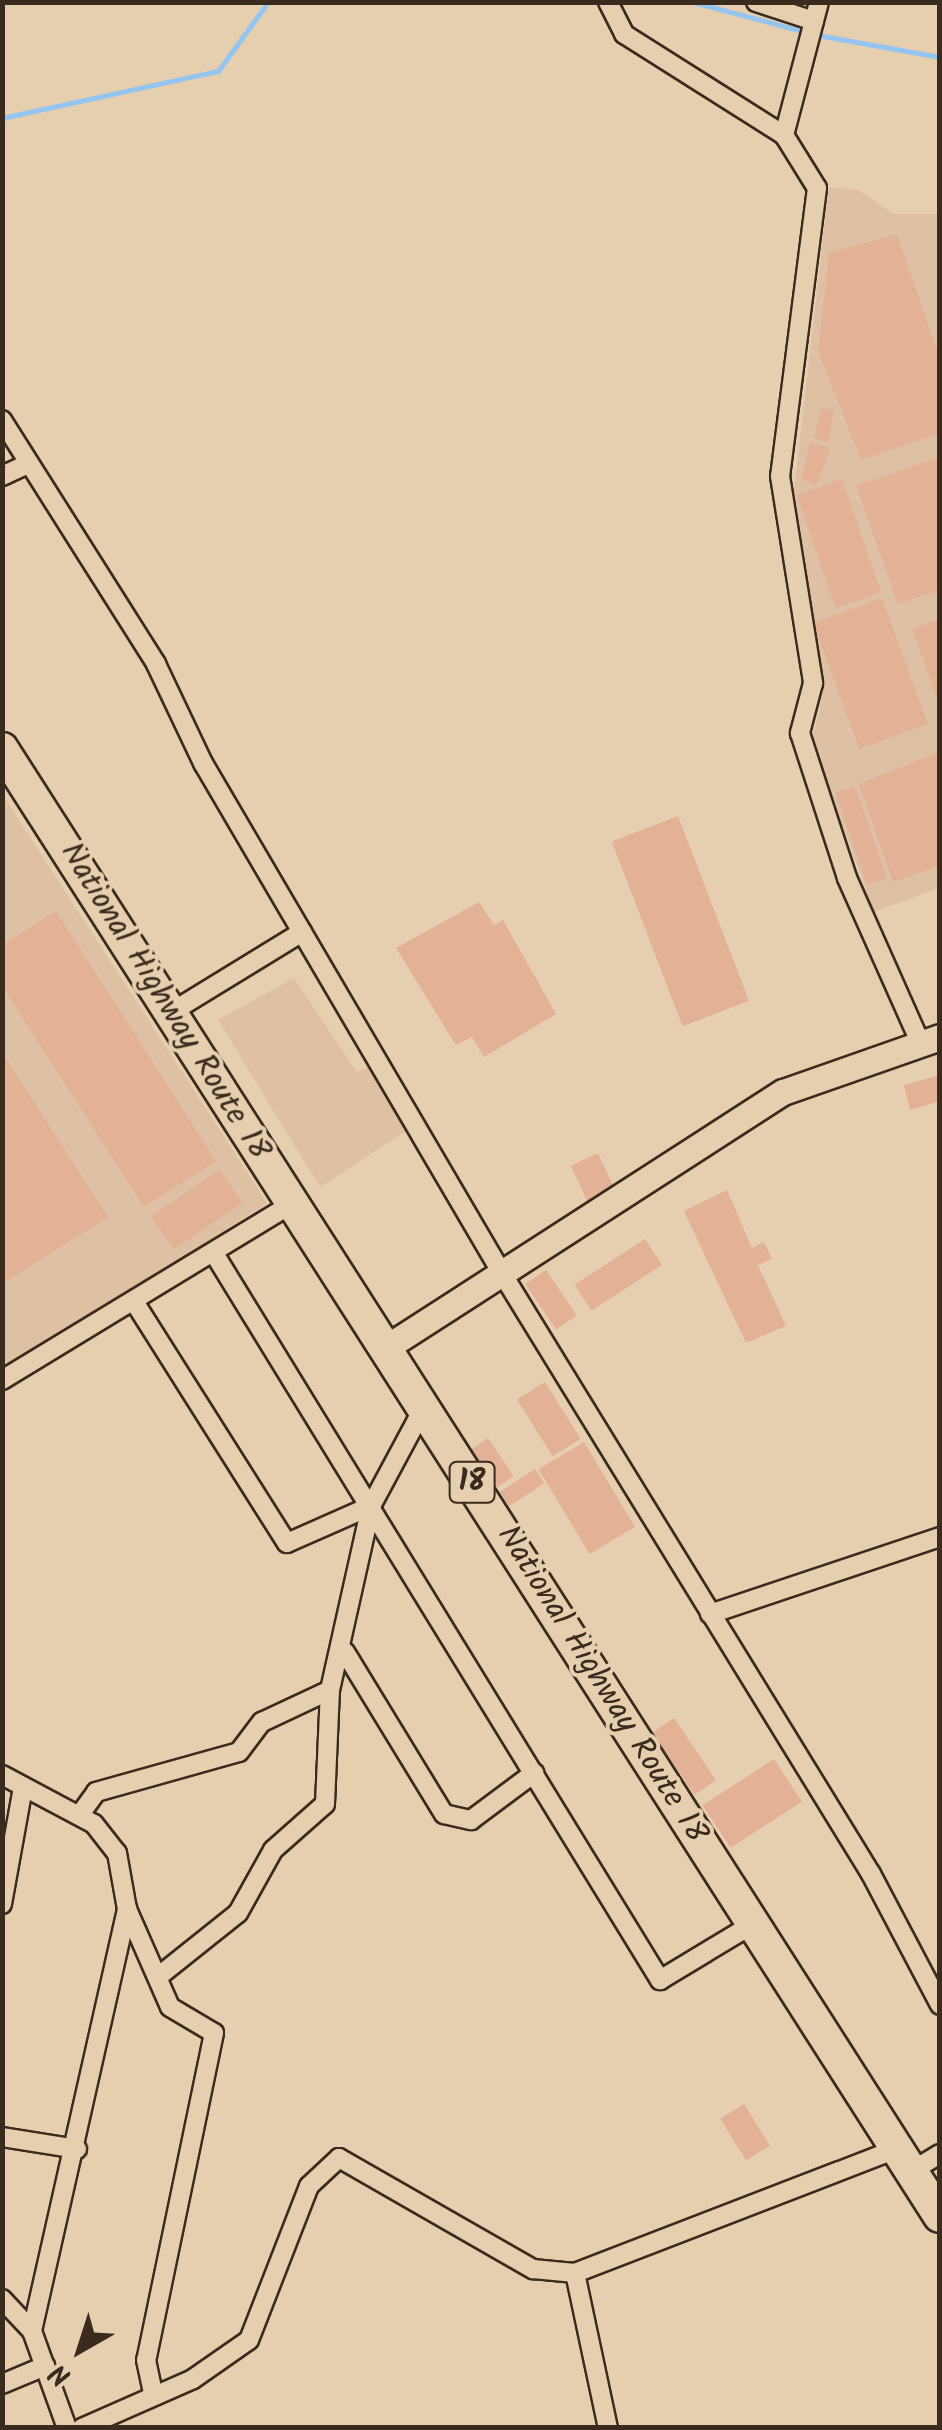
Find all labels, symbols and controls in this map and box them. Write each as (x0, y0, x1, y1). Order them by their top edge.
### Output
street label: National Highway Route 18 (50, 836, 278, 1168)
road number: 18 (447, 1457, 497, 1507)
street label: National Highway Route 18 (487, 1519, 715, 1851)
north arrow (30, 2300, 130, 2400)
text: N (40, 2351, 82, 2397)

